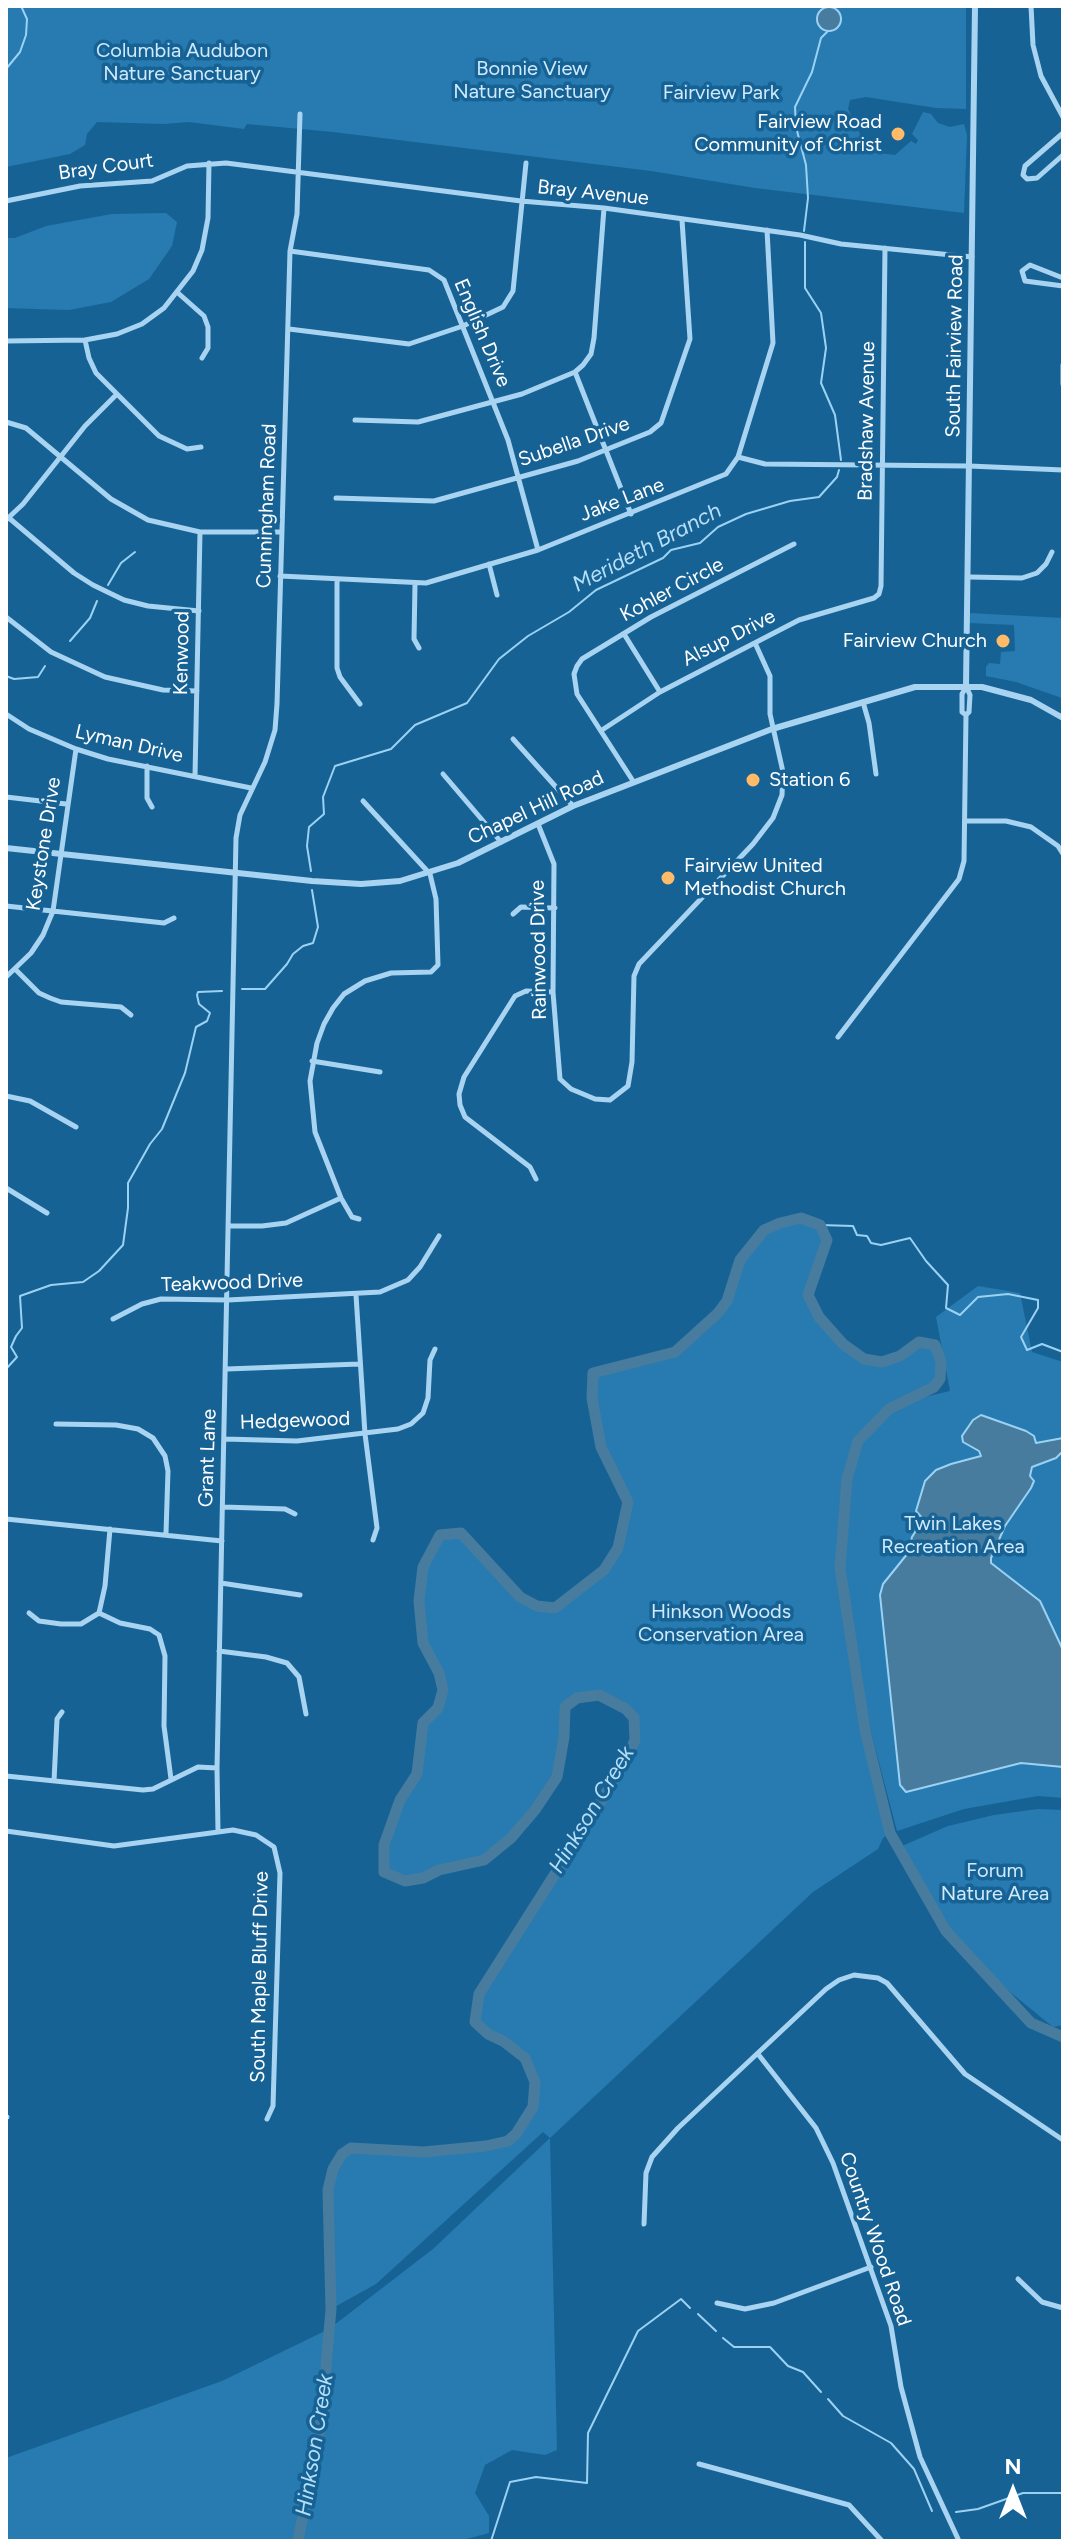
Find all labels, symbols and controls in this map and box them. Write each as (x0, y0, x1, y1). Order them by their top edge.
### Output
park label: Columbia Audubon Nature Sanctuary (96, 39, 268, 86)
park label: Bonnie View Nature Sanctuary (453, 57, 611, 104)
park label: Fairview Park (663, 81, 779, 105)
place label: Fairview Road Community of Christ (694, 110, 882, 157)
marker: Fairview Road Community of Christ (889, 125, 907, 143)
street label: Bray Court (57, 148, 155, 186)
street label: Bray Avenue (536, 175, 650, 211)
street label: South Fairview Road (941, 254, 969, 438)
street label: English Drive (448, 275, 516, 391)
street label: Bradshaw Avenue (854, 341, 880, 501)
street label: Subella Drive (515, 412, 633, 472)
street label: Cunningham Road (252, 423, 282, 589)
street label: Jake Lane (576, 473, 668, 527)
water label: Merideth Branch (568, 498, 726, 598)
street label: Kohler Circle (616, 553, 728, 627)
street label: Alsup Drive (678, 604, 780, 672)
street label: Kenwood (169, 611, 195, 695)
place label: Fairview Church (843, 629, 987, 653)
marker: Fairview Church (994, 632, 1012, 650)
street label: Lyman Drive (73, 720, 185, 768)
street label: Chapel Hill Road (464, 766, 608, 850)
place label: Station 6 (769, 768, 850, 792)
marker: Station 6 (744, 771, 762, 789)
street label: Keystone Drive (22, 776, 66, 912)
place label: Fairview United Methodist Church (684, 854, 846, 901)
marker: Fairview United Methodist Church (659, 869, 677, 887)
street label: Rainwood Drive (526, 880, 552, 1020)
street label: Teakwood Drive (161, 1269, 303, 1297)
street label: Hedgewood (239, 1407, 351, 1435)
street label: Grant Lane (194, 1408, 222, 1508)
park label: Twin Lakes Recreation Area (881, 1512, 1025, 1559)
park label: Hinkson Woods Conservation Area (638, 1600, 804, 1647)
water label: Hinkson Creek (544, 1742, 640, 1878)
park label: Forum Nature Area (941, 1859, 1049, 1906)
street label: South Maple Bluff Drive (246, 1871, 274, 2083)
street label: Country Wood Road (834, 2149, 916, 2329)
water label: Hinkson Creek (291, 2372, 339, 2518)
north arrow (973, 2451, 1053, 2531)
text: N (1004, 2453, 1022, 2480)

